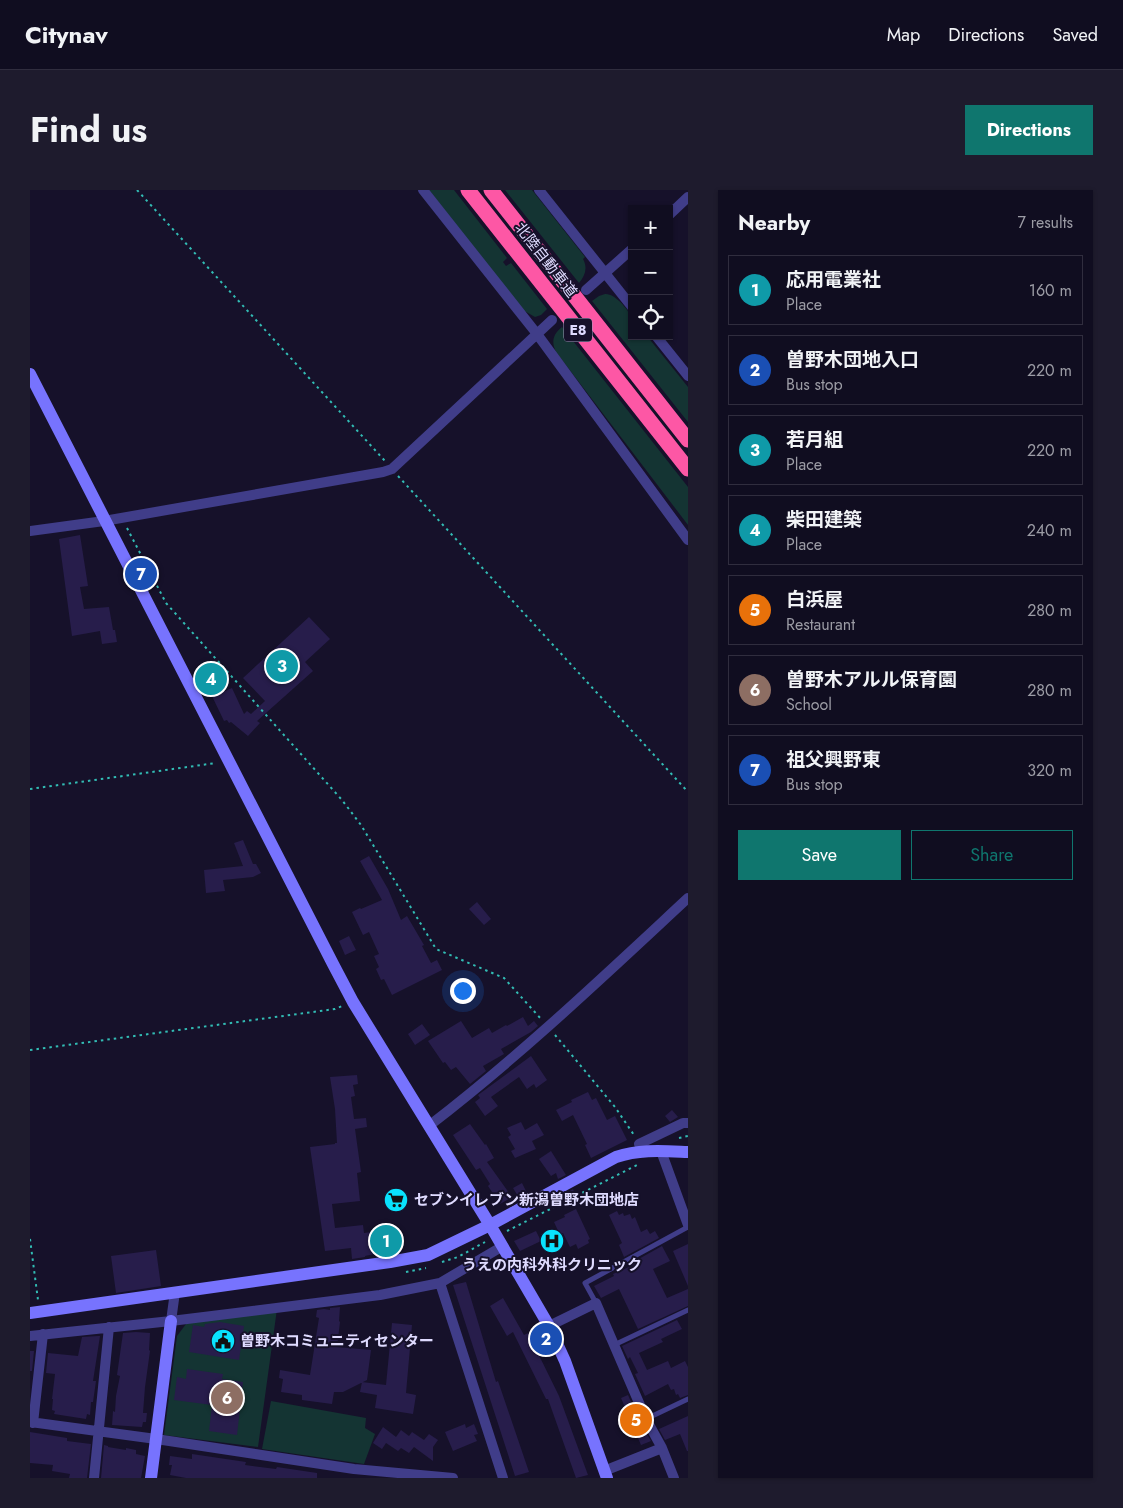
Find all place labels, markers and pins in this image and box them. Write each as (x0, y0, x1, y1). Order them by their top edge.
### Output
pin: 7 (125, 555, 157, 593)
pin: 3 (266, 647, 298, 685)
pin: 4 (195, 660, 227, 698)
supermarket icon: セブンイレブン新潟曽野木団地店 (383, 1187, 409, 1213)
place label: セブンイレブン新潟曽野木団地店 (414, 1189, 639, 1211)
pin: 1 (370, 1222, 402, 1260)
hospital icon: うえの内科外科クリニック (539, 1228, 565, 1254)
place label: うえの内科外科クリニック (462, 1254, 642, 1276)
pin: 2 (530, 1320, 562, 1358)
public building icon: 曽野木コミュニティセンター (210, 1328, 236, 1354)
place label: 曽野木コミュニティセンター (240, 1330, 434, 1352)
pin: 6 (211, 1379, 243, 1417)
pin: 5 (620, 1401, 652, 1439)

